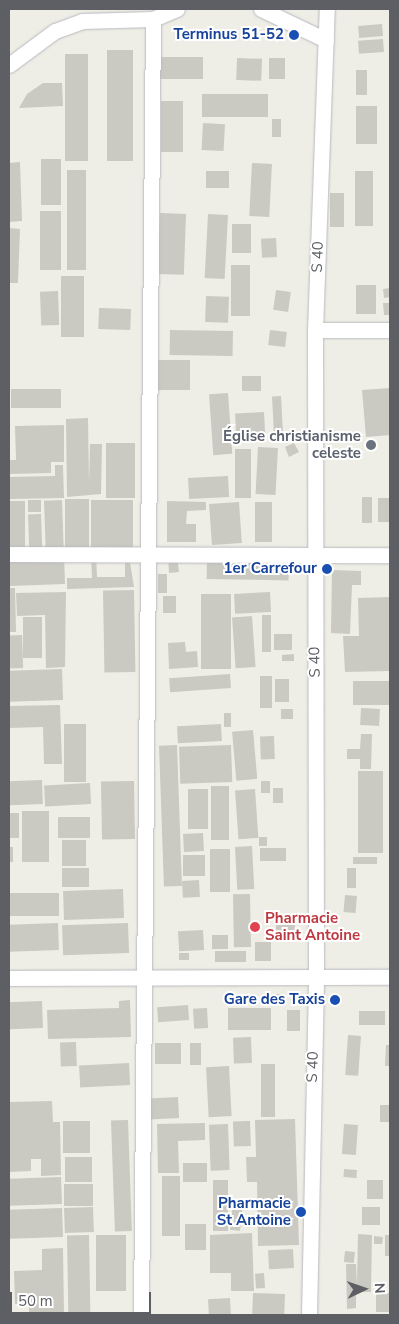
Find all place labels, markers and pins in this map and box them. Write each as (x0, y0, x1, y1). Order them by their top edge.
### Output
place label: Terminus 51-52 (174, 26, 284, 44)
marker: Terminus 51-52 (288, 29, 300, 41)
place label: Église christianisme celeste (223, 427, 361, 462)
marker: Église christianisme celeste (365, 439, 377, 451)
place label: 1er Carrefour (224, 560, 317, 578)
marker: 1er Carrefour (321, 563, 333, 575)
place label: Pharmacie Saint Antoine (265, 909, 360, 944)
marker: Pharmacie Saint Antoine (249, 921, 261, 933)
place label: Gare des Taxis (224, 991, 325, 1009)
marker: Gare des Taxis (329, 994, 341, 1006)
place label: Pharmacie St Antoine (217, 1194, 291, 1229)
marker: Pharmacie St Antoine (295, 1206, 307, 1218)

